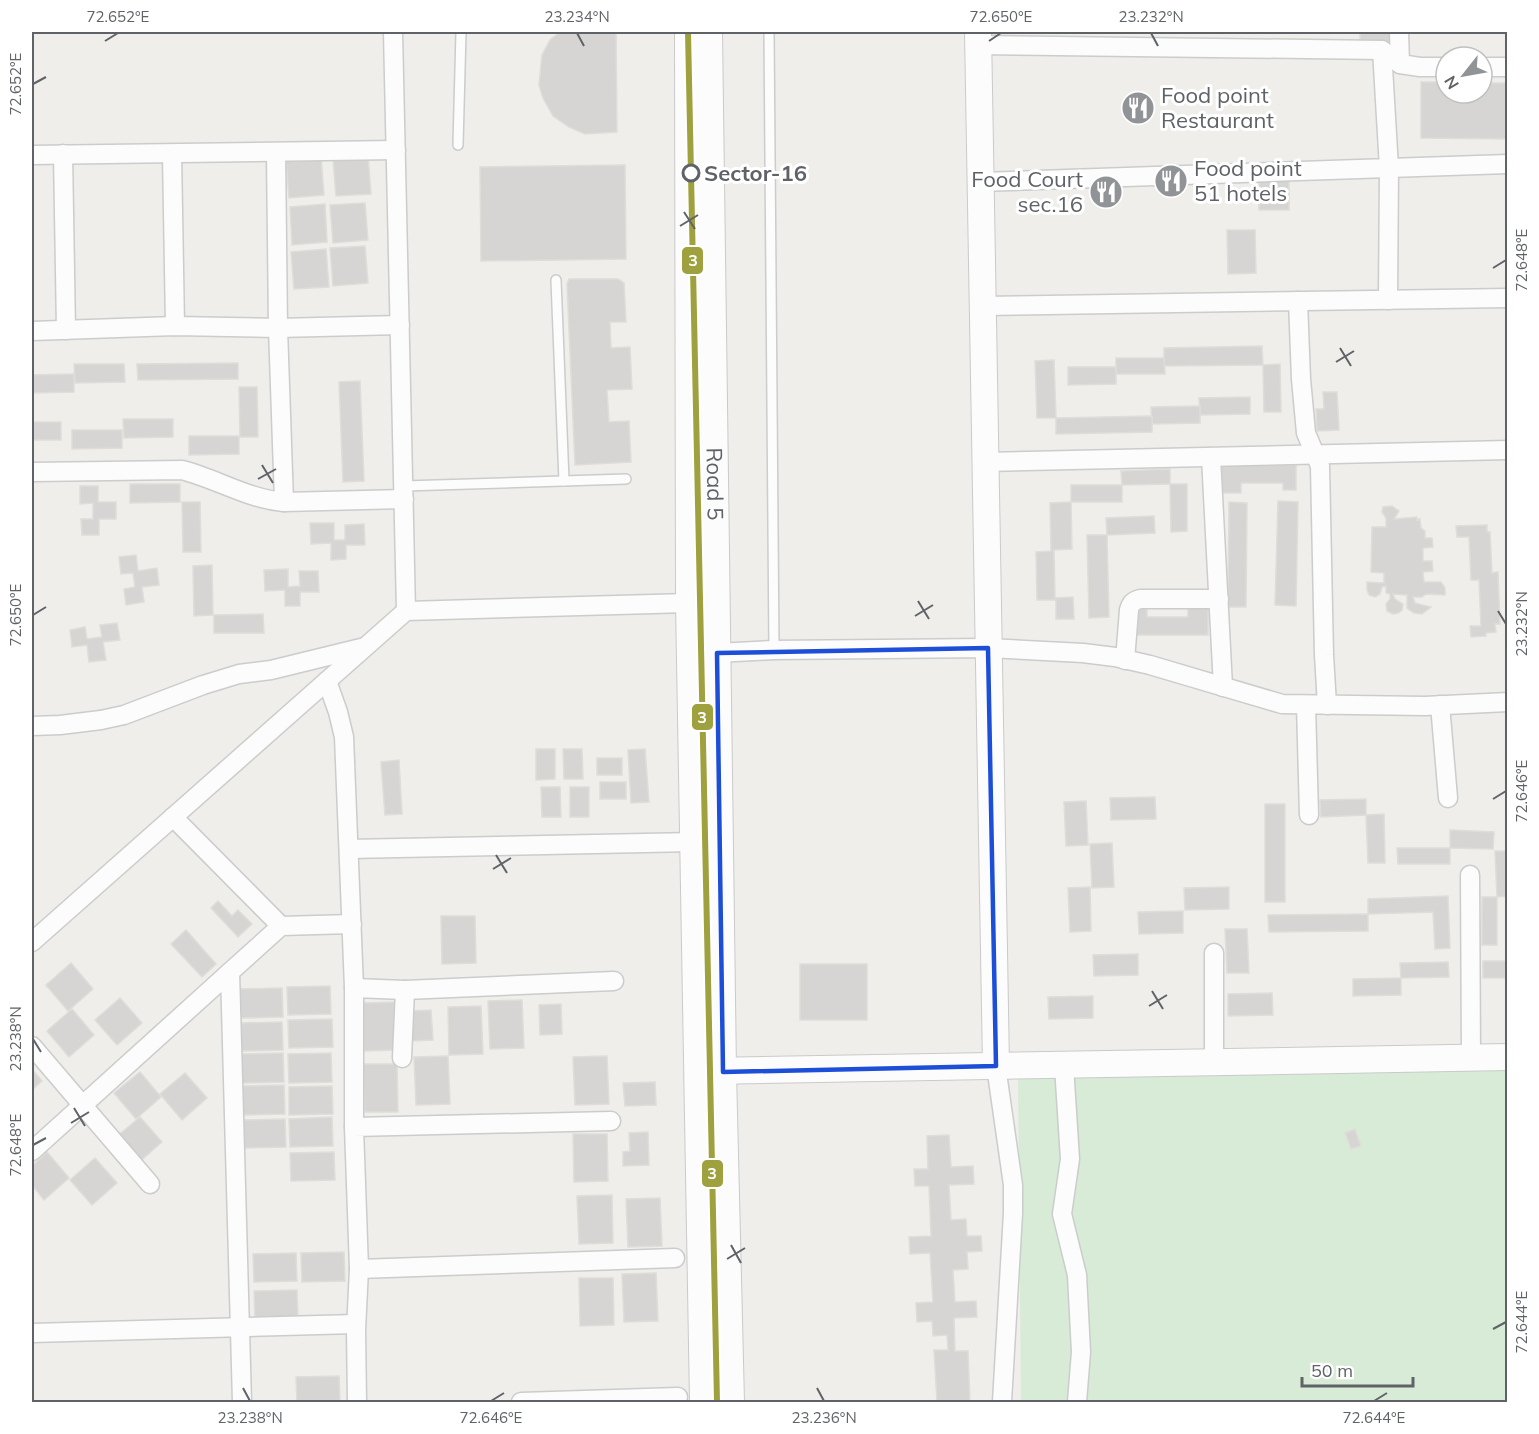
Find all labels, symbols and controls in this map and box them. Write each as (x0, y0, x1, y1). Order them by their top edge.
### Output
text: 72.652°E (87, 7, 150, 26)
text: 23.234°N (544, 7, 610, 26)
text: 72.650°E (970, 7, 1033, 26)
text: 23.232°N (1118, 7, 1184, 26)
north arrow (1434, 45, 1494, 105)
text: 72.652°E (6, 52, 25, 115)
text: N (1439, 72, 1463, 93)
place label: Food point Restaurant (1161, 81, 1274, 134)
restaurant icon: Food point Restaurant (1120, 90, 1156, 126)
place label: Food point 51 hotels (1194, 154, 1302, 207)
place label: Sector-16 (704, 159, 807, 187)
restaurant icon: Food point 51 hotels (1153, 163, 1189, 199)
marker: Sector-16 (682, 164, 700, 182)
place label: Food Court sec.16 (971, 165, 1083, 218)
restaurant icon: Food Court sec.16 (1088, 174, 1124, 210)
text: 72.648°E (1512, 228, 1531, 291)
line badge: 3 (681, 246, 704, 275)
text: 3 (688, 250, 698, 270)
street label: Road 5 (701, 447, 730, 521)
text: 72.650°E (6, 583, 25, 646)
text: 23.232°N (1512, 591, 1531, 657)
line badge: 3 (691, 703, 714, 731)
text: 3 (697, 707, 707, 727)
text: 72.646°E (1512, 759, 1531, 822)
text: 23.238°N (6, 1006, 25, 1072)
text: 72.648°E (6, 1113, 25, 1176)
line badge: 3 (701, 1159, 724, 1188)
text: 3 (707, 1163, 717, 1183)
text: 72.644°E (1512, 1290, 1531, 1353)
scale bar (1302, 1350, 1413, 1388)
text: 50 m (1311, 1359, 1353, 1382)
text: 23.238°N (217, 1408, 283, 1427)
text: 72.646°E (460, 1408, 523, 1427)
text: 23.236°N (791, 1408, 857, 1427)
text: 72.644°E (1343, 1408, 1406, 1427)

